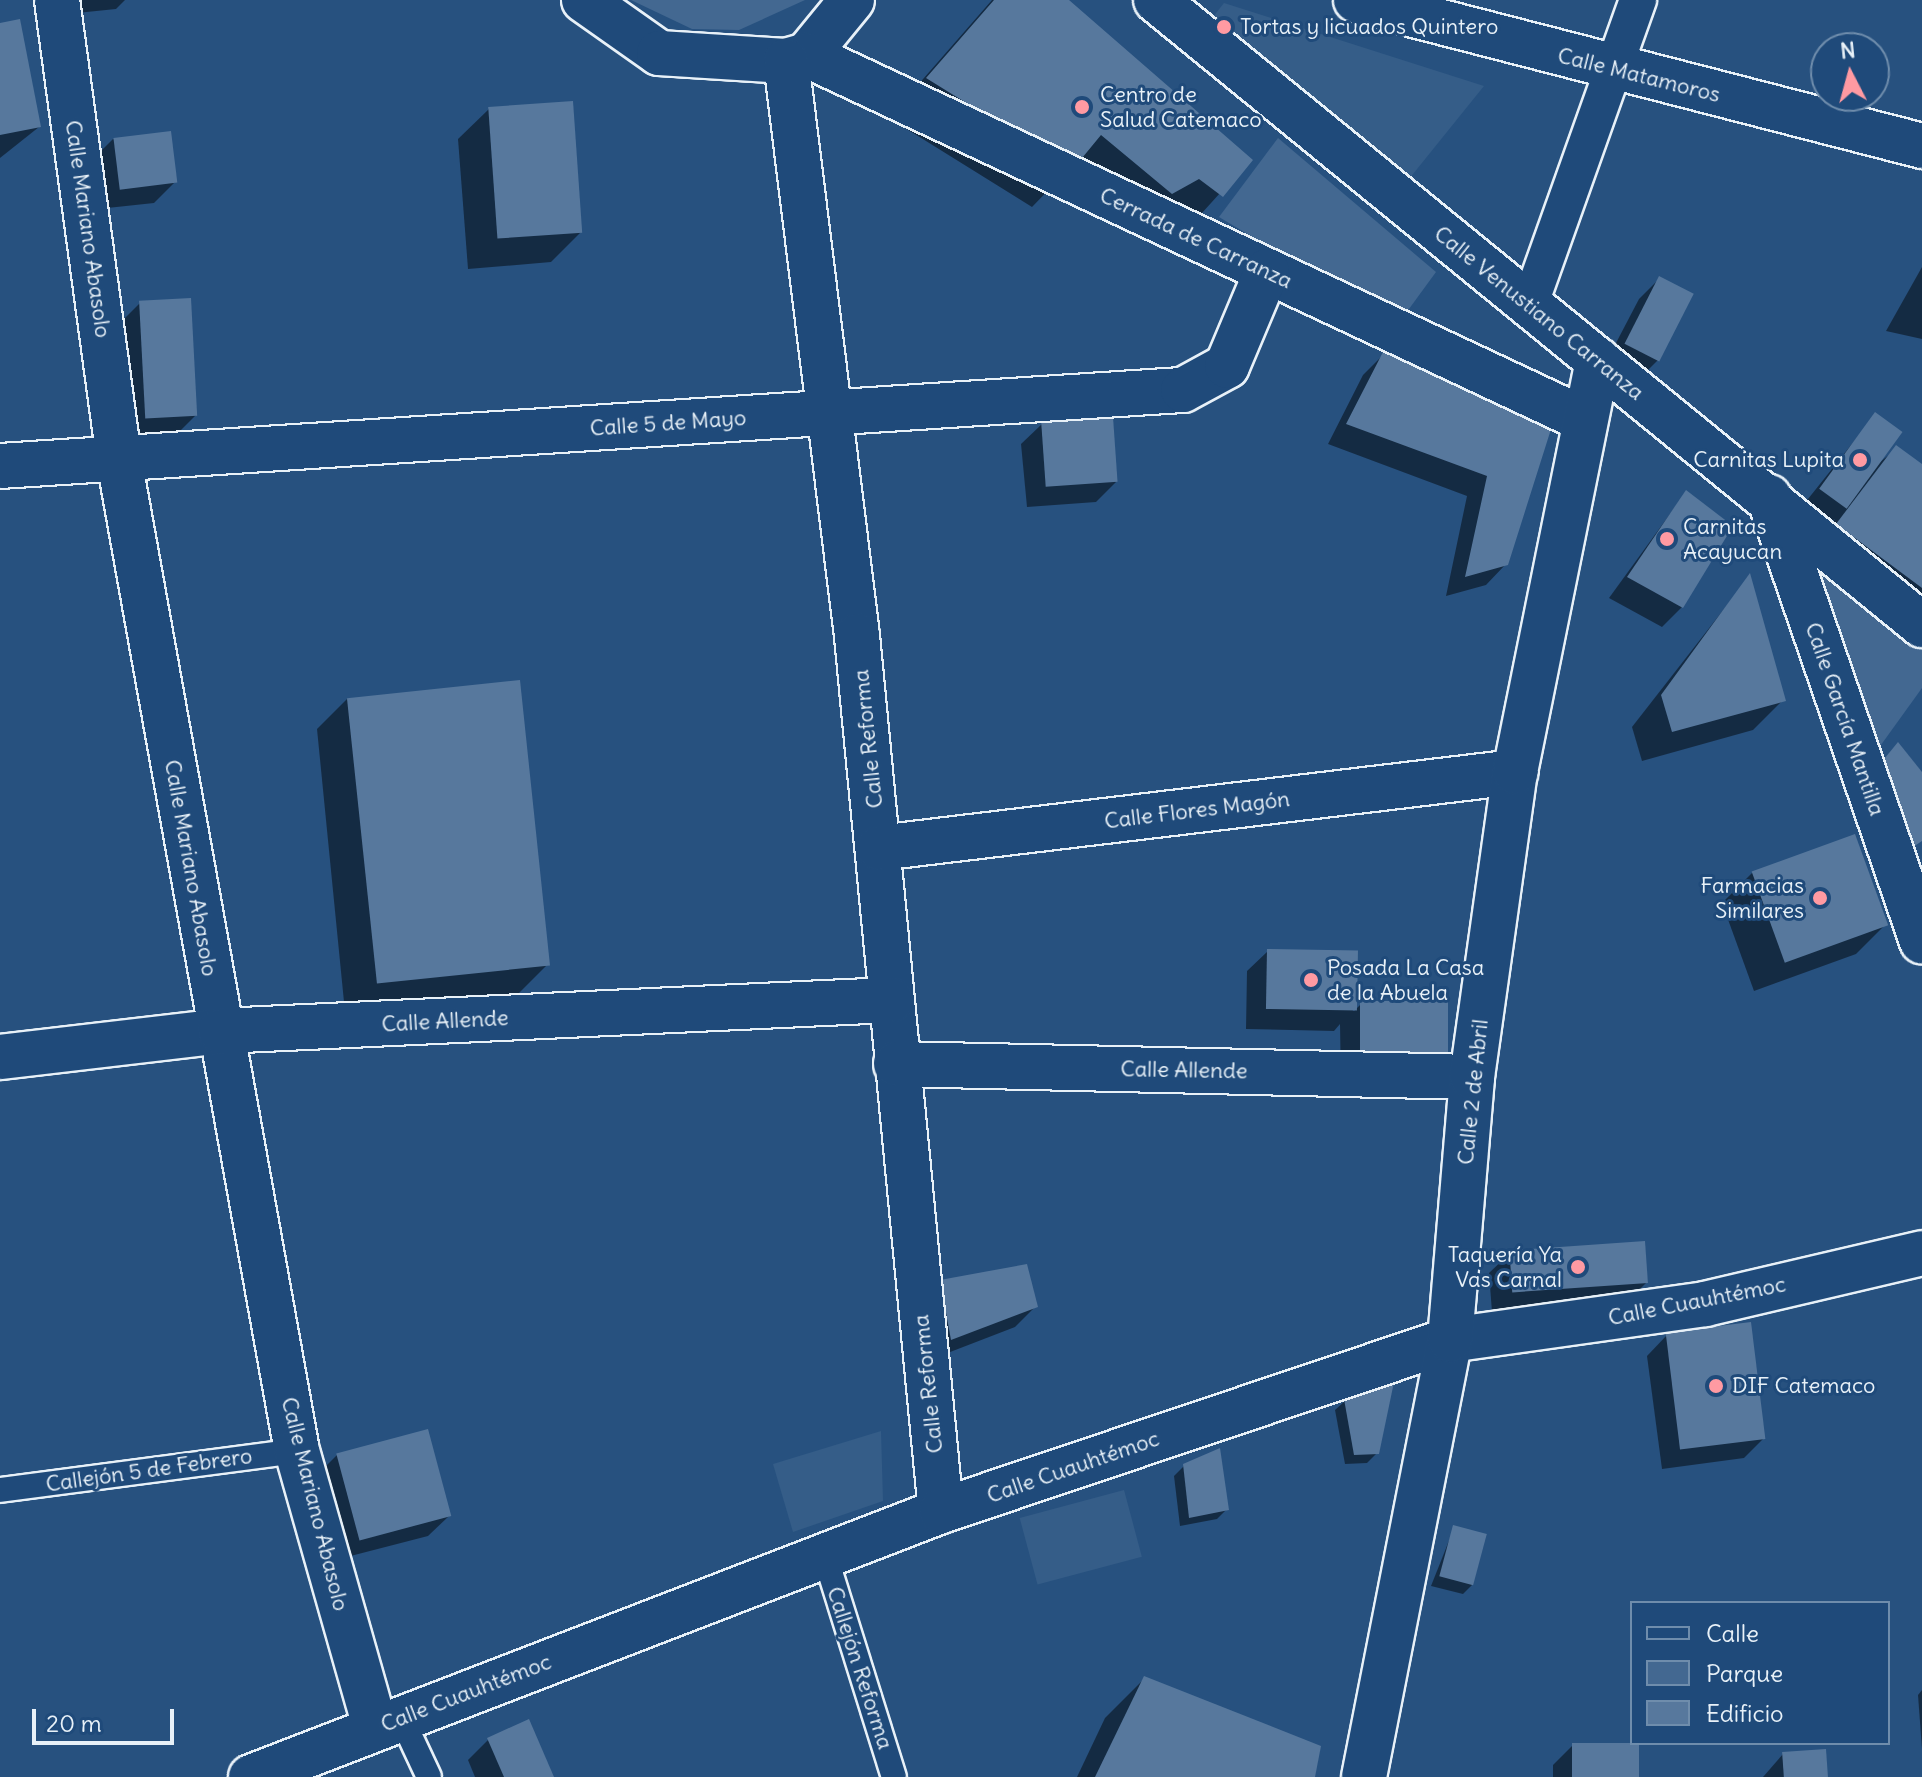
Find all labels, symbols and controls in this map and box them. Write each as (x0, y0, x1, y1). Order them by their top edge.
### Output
place label: Tortas y licuados Quintero (1240, 14, 1498, 40)
marker: Tortas y licuados Quintero (1215, 18, 1233, 36)
north arrow (1810, 32, 1890, 112)
text: N (1839, 35, 1857, 65)
street label: Calle Matamoros (1555, 42, 1723, 108)
place label: Centro de Salud Catemaco (1100, 81, 1262, 132)
marker: Centro de Salud Catemaco (1071, 96, 1093, 118)
street label: Calle Mariano Abasolo (60, 119, 116, 339)
street label: Cerrada de Carranza (1096, 182, 1296, 294)
street label: Calle Venustiano Carranza (1429, 220, 1649, 406)
street label: Calle 5 de Mayo (589, 404, 747, 442)
place label: Carnitas Lupita (1693, 447, 1844, 473)
marker: Carnitas Lupita (1851, 451, 1869, 469)
place label: Carnitas Acayucan (1683, 513, 1782, 564)
marker: Carnitas Acayucan (1658, 530, 1676, 548)
street label: Calle García Mantilla (1800, 619, 1890, 819)
street label: Calle Reforma (848, 668, 888, 810)
street label: Calle Mariano Abasolo (159, 758, 223, 978)
street label: Calle Flores Magón (1103, 786, 1291, 834)
place label: Farmacias Similares (1701, 872, 1804, 924)
marker: Farmacias Similares (1811, 889, 1829, 907)
place label: Posada La Casa de la Abuela (1327, 954, 1484, 1006)
marker: Posada La Casa de la Abuela (1302, 971, 1320, 989)
street label: Calle Allende (381, 1004, 509, 1038)
street label: Calle 2 de Abril (1452, 1018, 1494, 1166)
street label: Calle Allende (1120, 1056, 1248, 1084)
place label: Taquería Ya Vas Carnal (1448, 1241, 1562, 1292)
marker: Taquería Ya Vas Carnal (1569, 1258, 1587, 1276)
street label: Calle Cuauhtémoc (1606, 1271, 1788, 1331)
street label: Calle Reforma (908, 1313, 948, 1455)
place label: DIF Catemaco (1732, 1373, 1875, 1399)
marker: DIF Catemaco (1707, 1377, 1725, 1395)
street label: Calle Mariano Abasolo (276, 1394, 354, 1614)
street label: Calle Cuauhtémoc (983, 1425, 1163, 1509)
street label: Callejón 5 de Febrero (44, 1442, 254, 1498)
street label: Callejón Reforma (821, 1583, 899, 1753)
legend (1630, 1601, 1890, 1745)
text: Calle (1706, 1618, 1759, 1648)
street label: Calle Cuauhtémoc (377, 1648, 555, 1738)
text: Parque (1706, 1658, 1783, 1688)
scale bar (36, 1693, 178, 1743)
text: Edificio (1706, 1698, 1784, 1728)
text: 20 m (46, 1708, 102, 1738)

